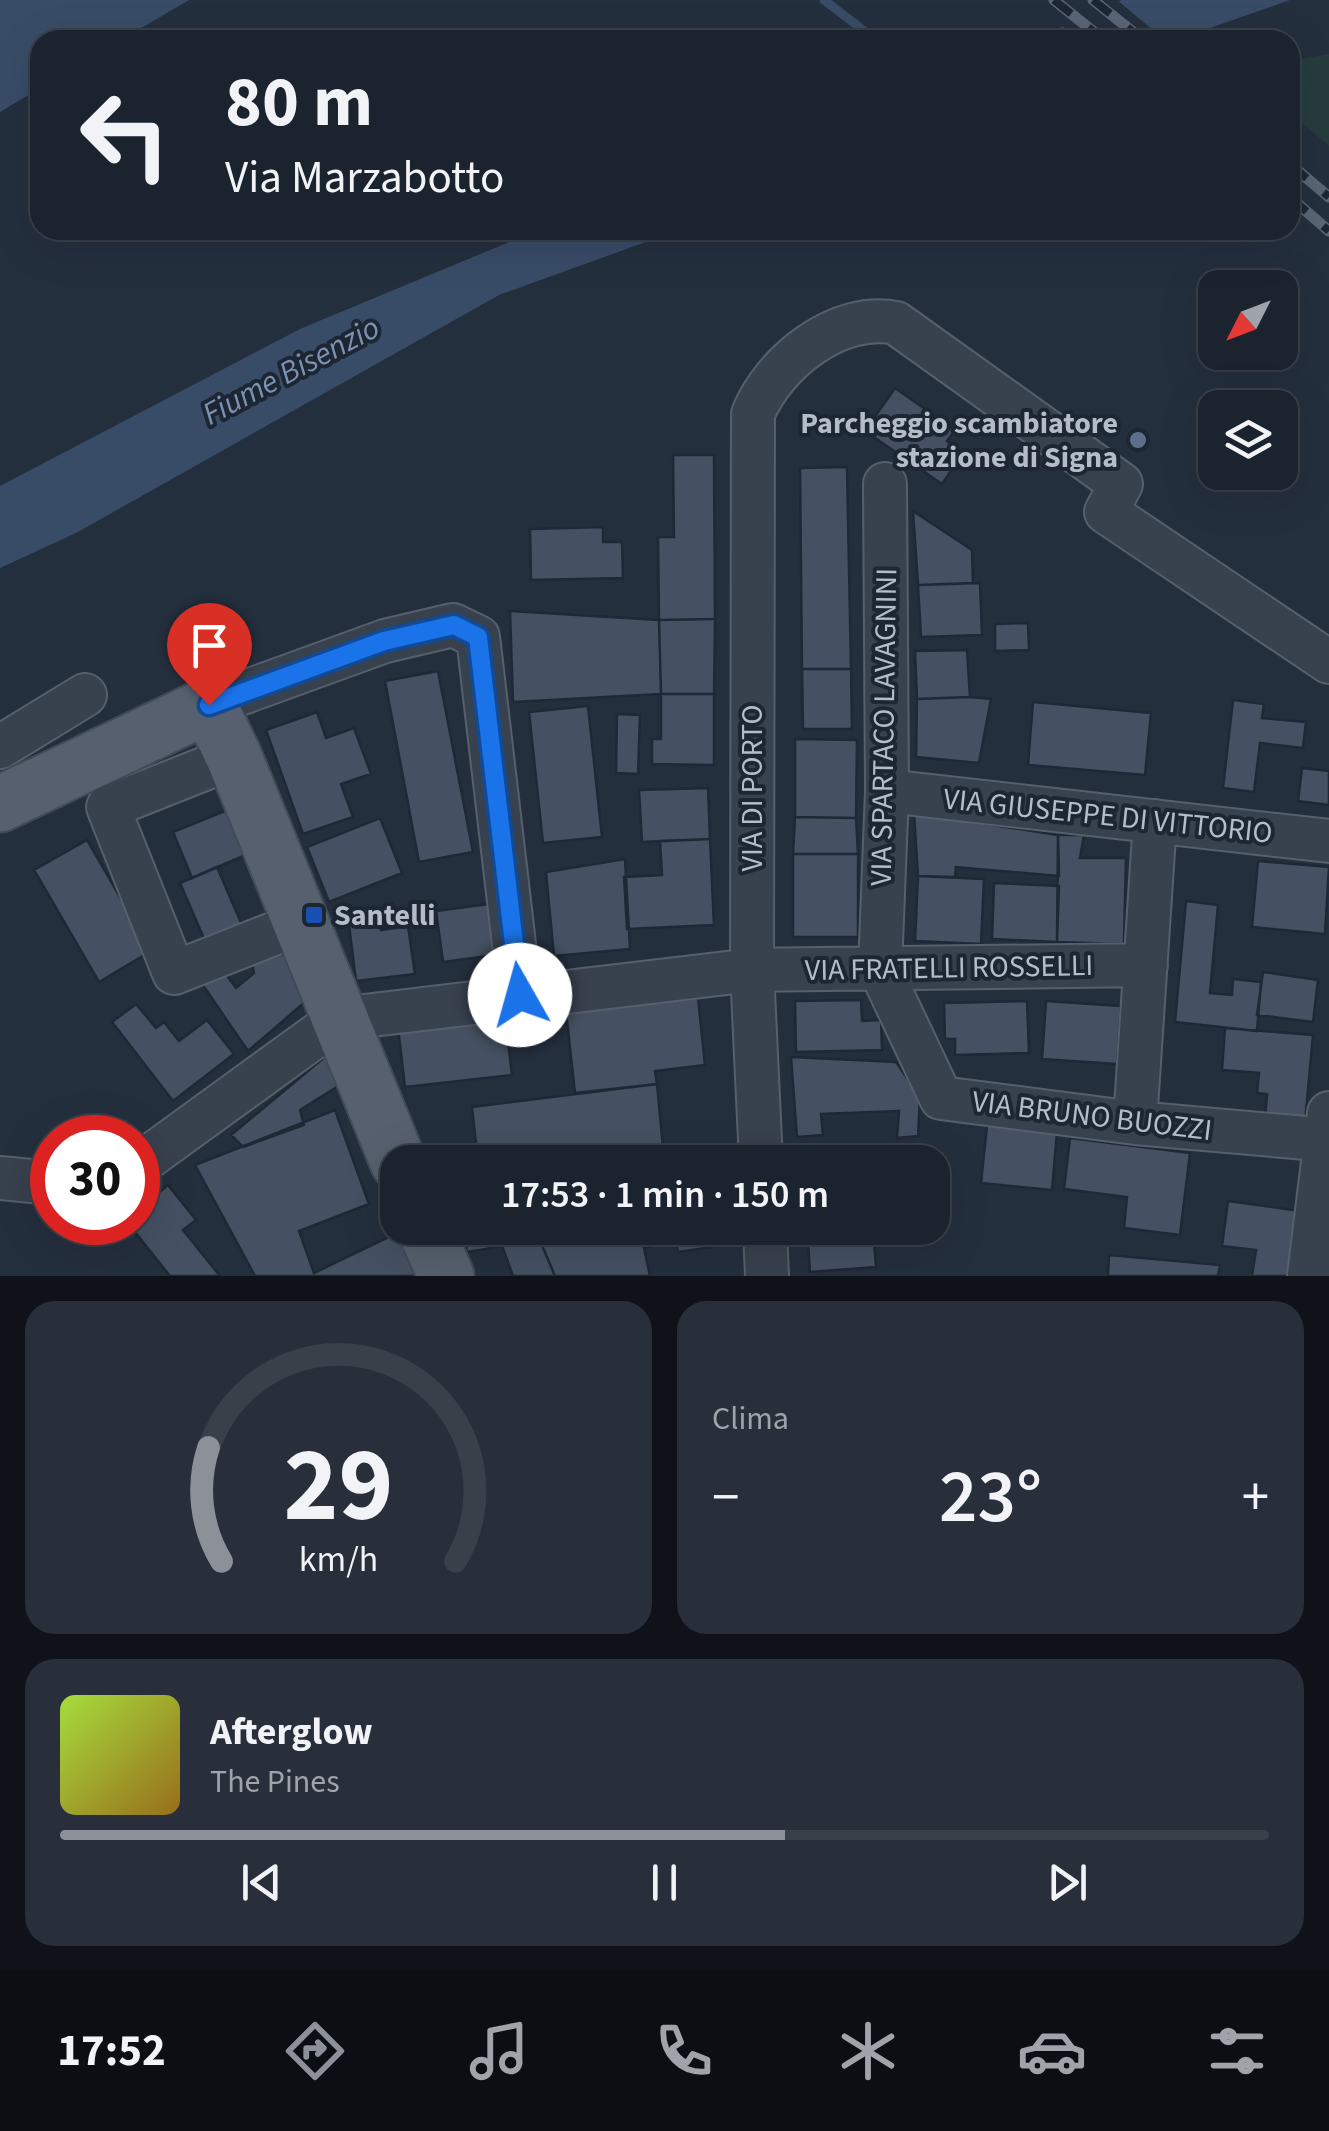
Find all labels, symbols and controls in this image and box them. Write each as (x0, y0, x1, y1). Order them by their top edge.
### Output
text: 80 m (225, 53, 373, 153)
icon: left (60, 70, 190, 200)
text: Via Marzabotto (225, 146, 504, 210)
north arrow (1198, 270, 1298, 370)
map controls (1198, 270, 1298, 490)
water label: Fiume Bisenzio (194, 305, 388, 437)
button: layers (1198, 390, 1298, 490)
place label: Parcheggio scambiatore stazione di Signa (800, 402, 1118, 479)
marker: Parcheggio scambiatore stazione di Signa (1127, 429, 1149, 451)
street label: VIA SPARTACO LAVAGNINI (860, 568, 908, 886)
pin (167, 603, 252, 706)
icon: arrive (182, 618, 237, 673)
street label: VIA DI PORTO (731, 705, 774, 871)
street label: VIA GIUSEPPE DI VITTORIO (941, 777, 1275, 855)
place label: Santelli (334, 894, 436, 937)
marker: Santelli (303, 904, 325, 926)
position arrow (468, 943, 572, 1047)
street label: VIA FRATELLI ROSSELLI (804, 944, 1094, 992)
street label: VIA BRUNO BUOZZI (970, 1080, 1214, 1152)
speed limit sign: 30 (30, 1115, 160, 1245)
text: 17:53 · 1 min · 150 m (501, 1168, 829, 1222)
text: Clima (712, 1396, 789, 1442)
text: 29 (284, 1413, 393, 1561)
text: 23° (939, 1444, 1042, 1551)
text: − (712, 1459, 739, 1537)
text: + (1242, 1459, 1269, 1537)
text: km/h (299, 1534, 378, 1585)
text: Afterglow (210, 1705, 373, 1759)
text: The Pines (210, 1759, 340, 1805)
icon: previous (234, 1855, 289, 1910)
icon: pause (637, 1855, 692, 1910)
icon: next (1040, 1855, 1095, 1910)
icon: directions (280, 2016, 350, 2086)
icon: music (464, 2016, 534, 2086)
icon: phone (649, 2016, 719, 2086)
icon: climate (833, 2016, 903, 2086)
icon: car (1017, 2016, 1087, 2086)
icon: filters (1202, 2016, 1272, 2086)
text: 17:52 (57, 2019, 166, 2083)

